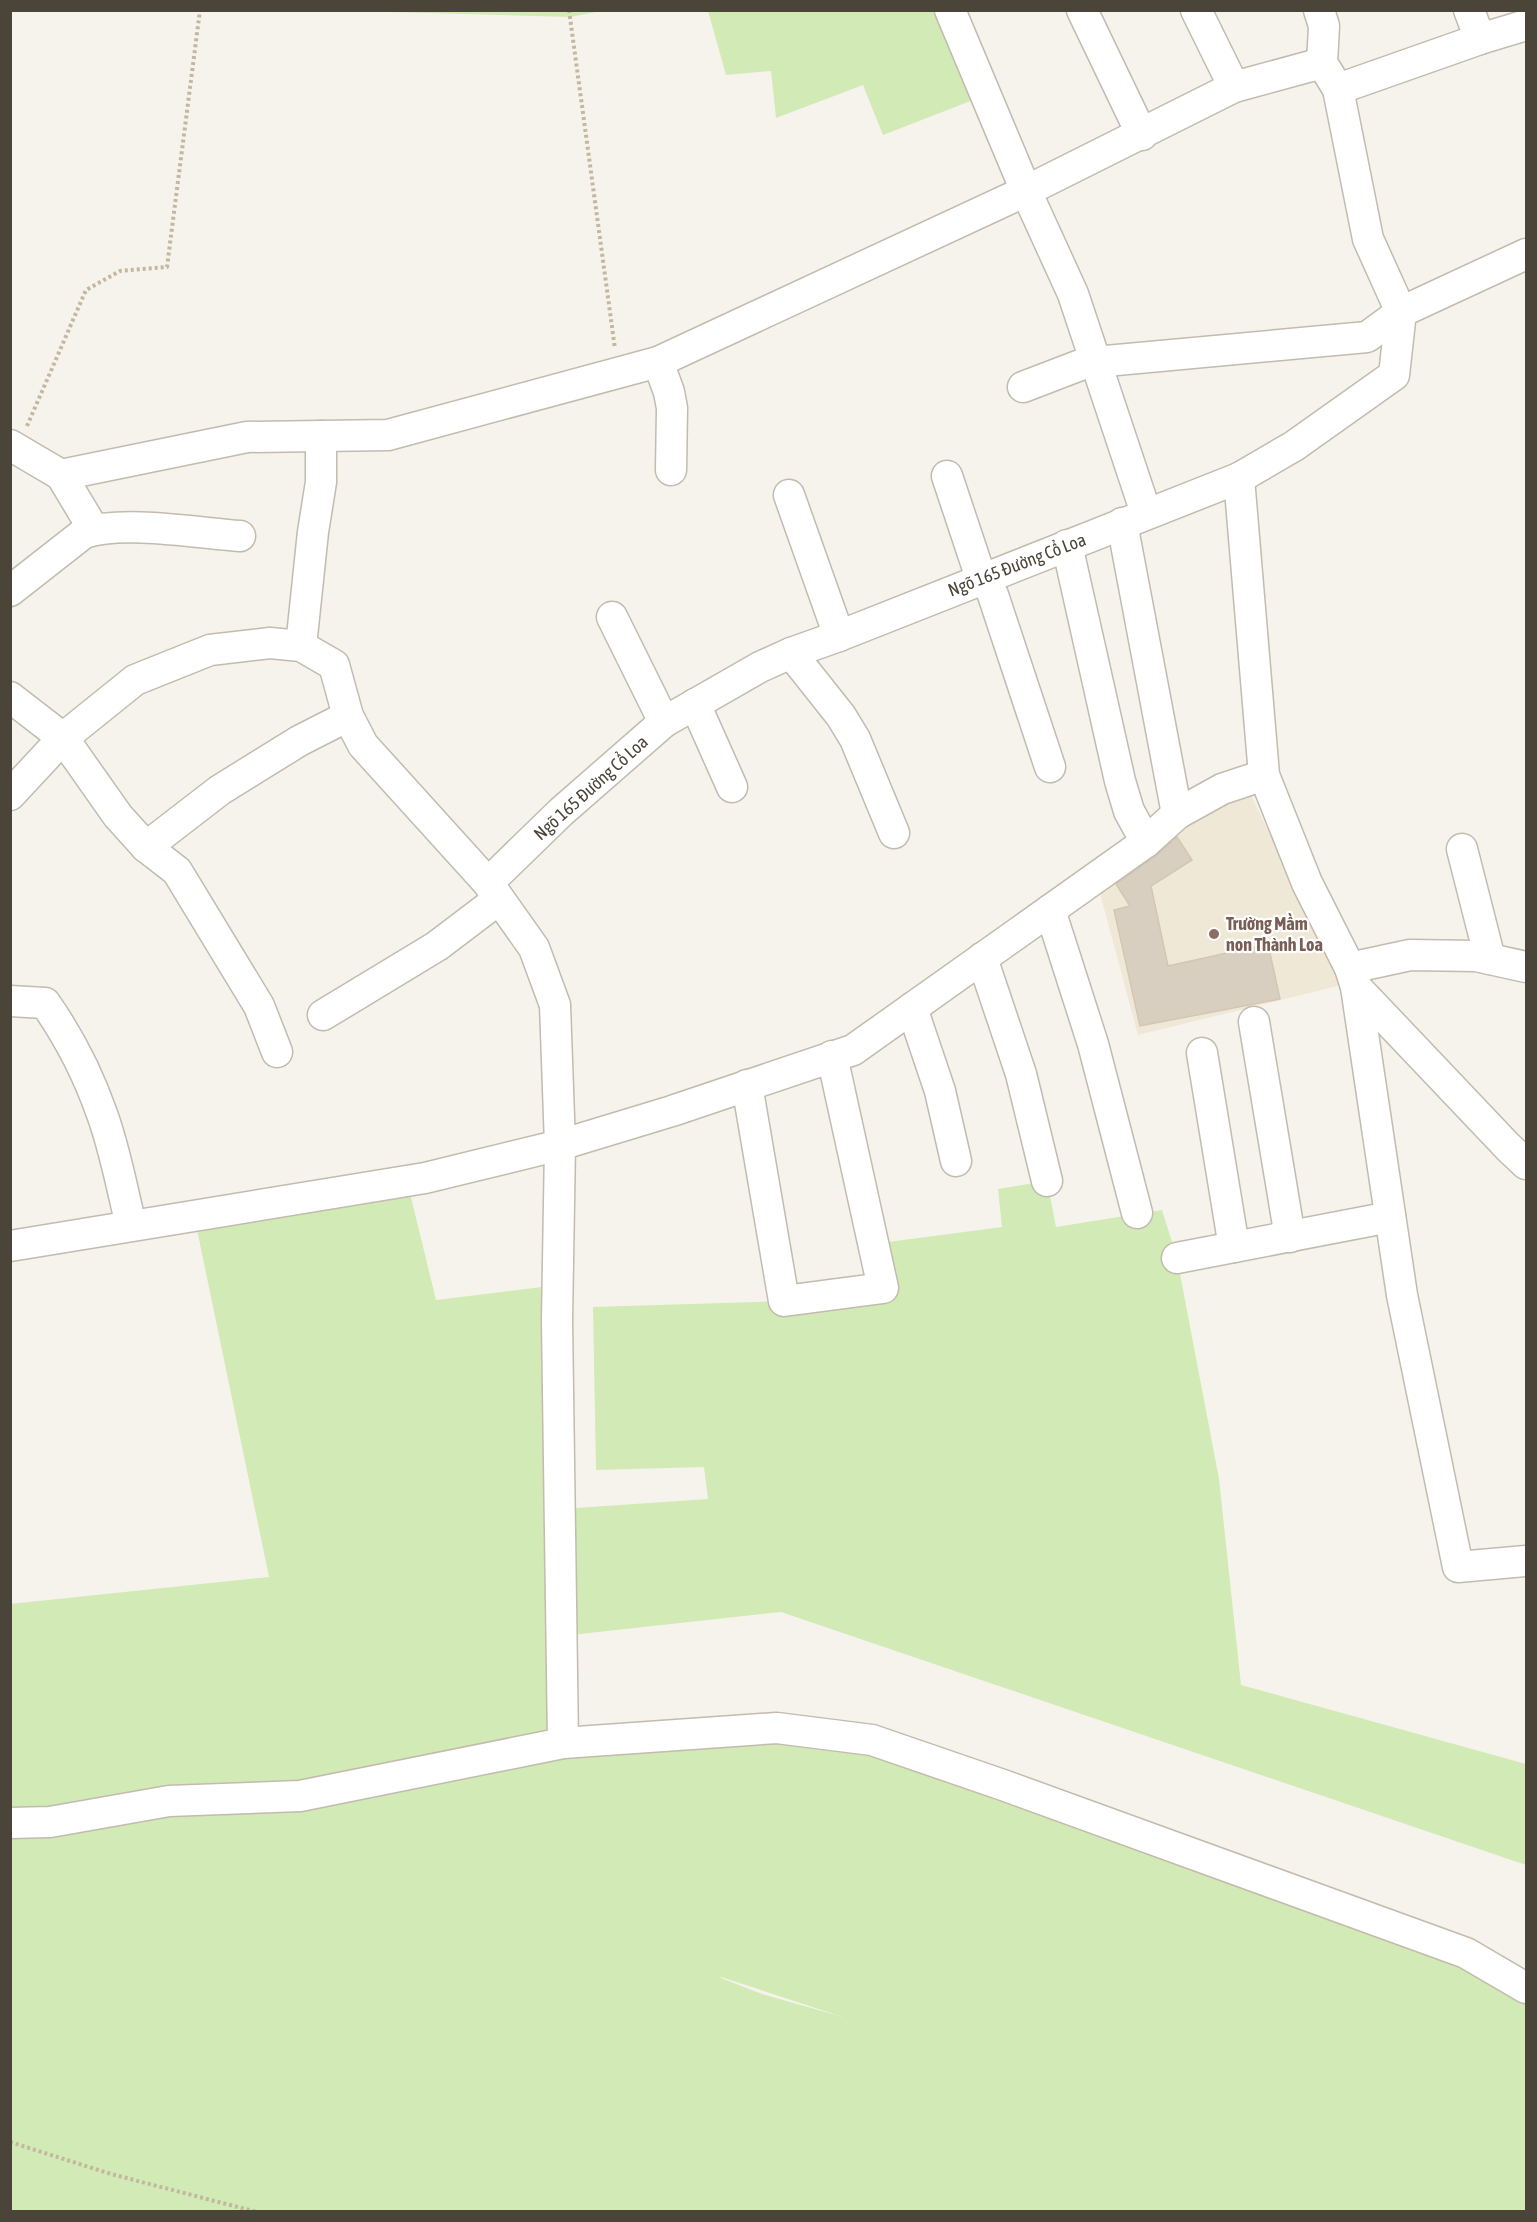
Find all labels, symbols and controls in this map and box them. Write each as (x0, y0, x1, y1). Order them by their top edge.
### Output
street label: Ngõ 165 Đường Cổ Loa (945, 528, 1089, 600)
street label: Ngõ 165 Đường Cổ Loa (529, 730, 652, 844)
place label: Trường Mầm non Thành Loa (1226, 913, 1323, 955)
marker: Trường Mầm non Thành Loa (1207, 927, 1221, 941)

